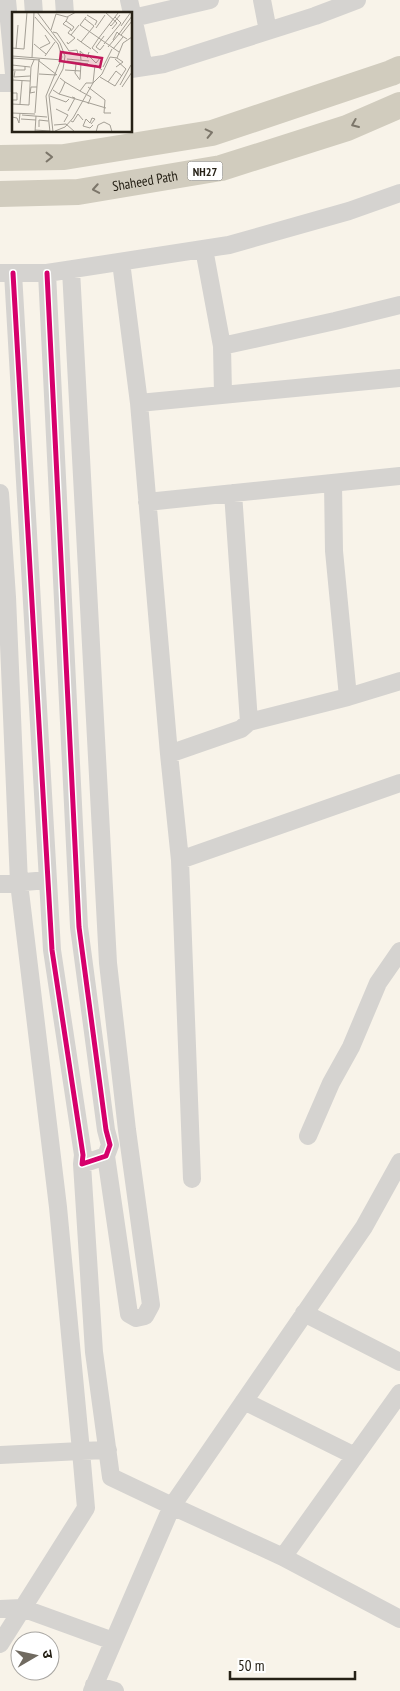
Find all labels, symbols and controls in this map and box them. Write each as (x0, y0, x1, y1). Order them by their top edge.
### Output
inset map (12, 12, 132, 132)
one-way arrow (351, 118, 360, 129)
one-way arrow (205, 128, 214, 139)
one-way arrow (45, 152, 53, 162)
road number: NH27 (188, 162, 222, 180)
street label: Shaheed Path (111, 166, 179, 195)
one-way arrow (92, 184, 101, 194)
north arrow (10, 1631, 60, 1681)
scale bar (230, 1648, 355, 1680)
text: उ (38, 1649, 57, 1660)
text: 50 m (238, 1656, 264, 1675)

